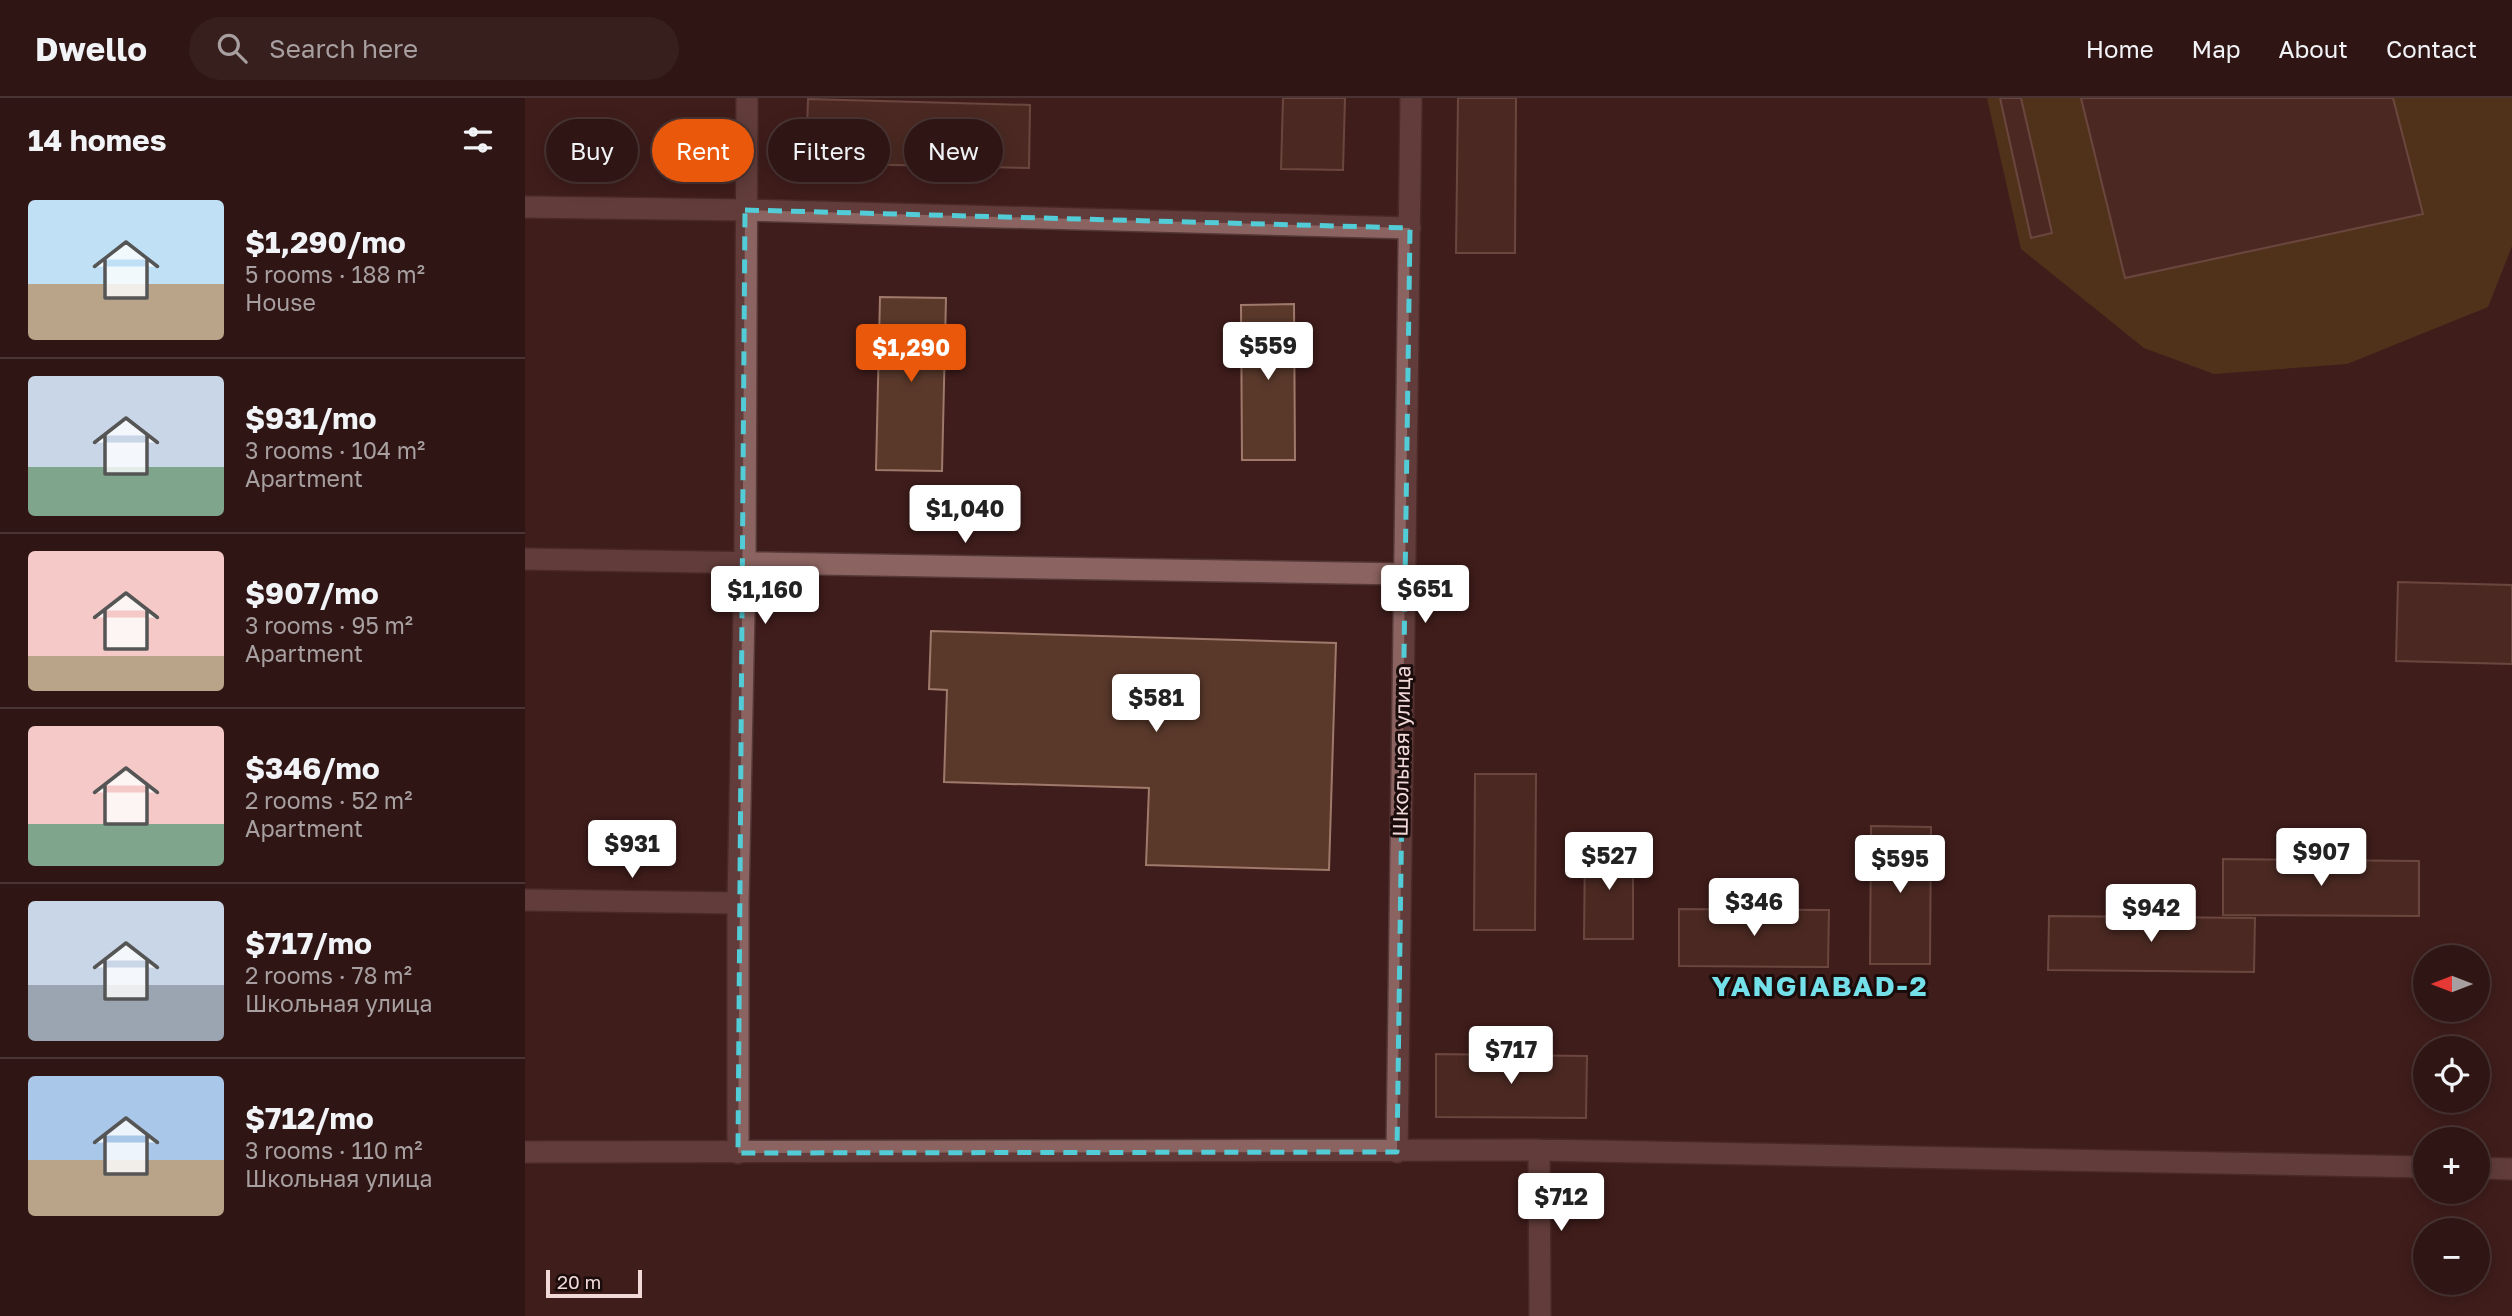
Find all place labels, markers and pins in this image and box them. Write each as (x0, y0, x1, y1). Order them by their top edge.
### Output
pin: $559 (1227, 322, 1309, 382)
pin: $1,290 (854, 324, 968, 384)
pin: $1,040 (908, 486, 1022, 545)
pin: $1,160 (708, 566, 822, 626)
pin: $651 (1384, 566, 1466, 625)
pin: $581 (1115, 674, 1197, 734)
pin: $931 (591, 820, 673, 880)
pin: $907 (2280, 828, 2362, 888)
pin: $527 (1568, 832, 1650, 892)
pin: $595 (1859, 836, 1941, 895)
pin: $346 (1713, 878, 1795, 938)
pin: $942 (2110, 884, 2192, 944)
pin: $717 (1470, 1026, 1552, 1086)
pin: $712 (1520, 1174, 1602, 1233)

